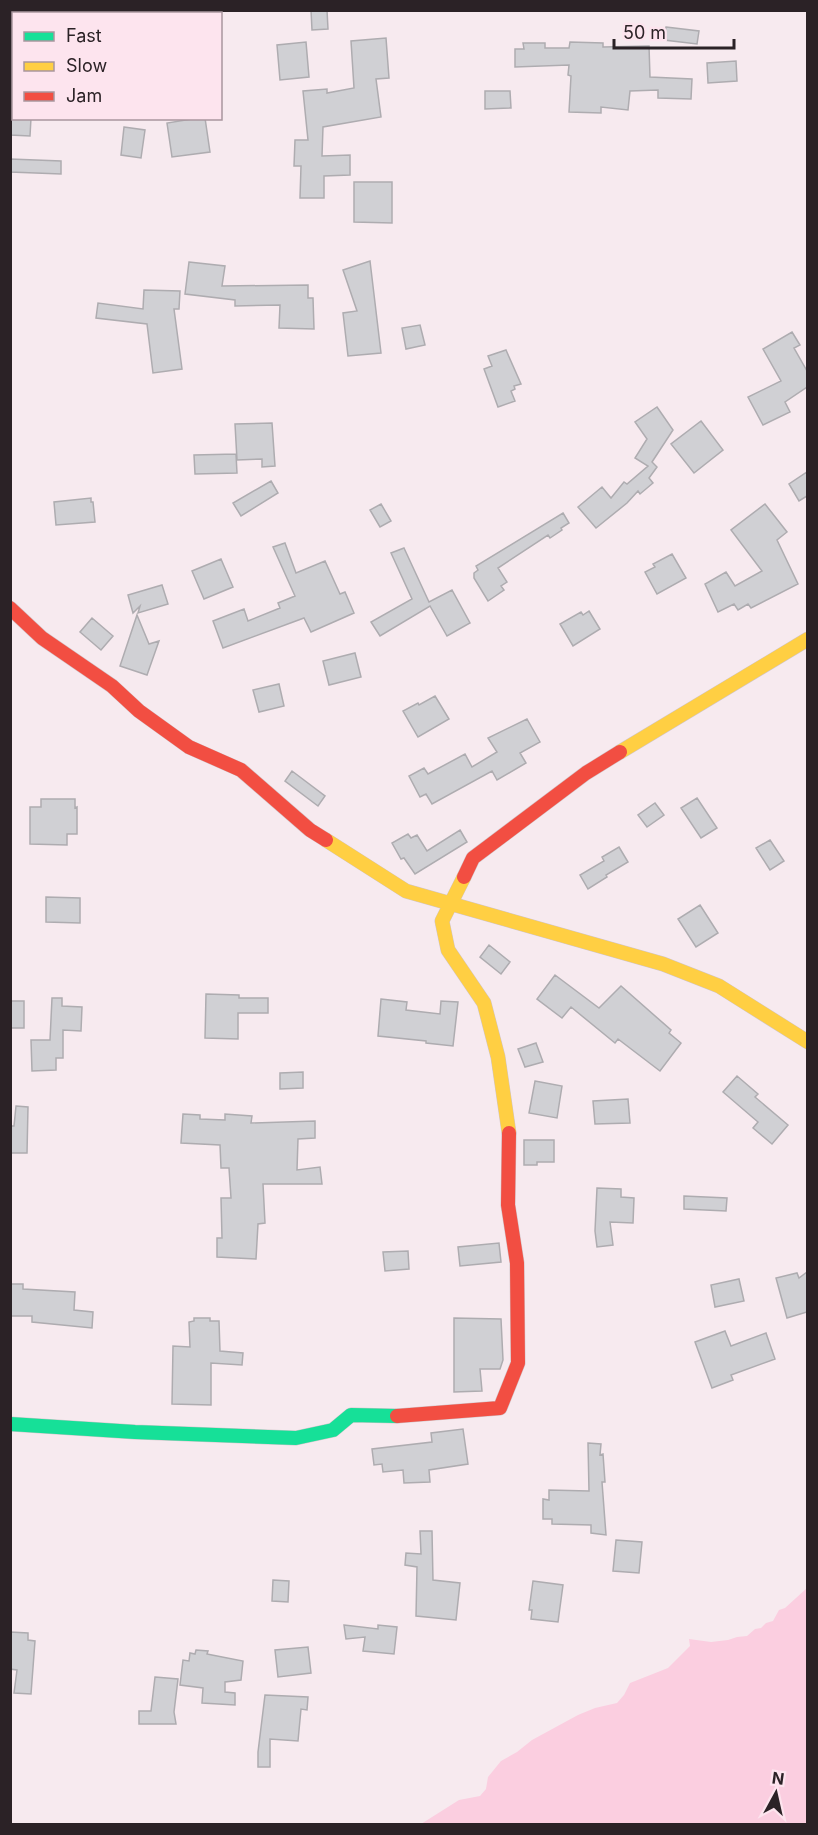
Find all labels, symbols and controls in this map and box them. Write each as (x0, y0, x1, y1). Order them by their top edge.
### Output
legend (12, 12, 222, 120)
scale bar (614, 12, 734, 50)
text: 50 m (623, 22, 666, 43)
text: Fast (66, 25, 102, 46)
text: Slow (66, 55, 107, 76)
text: Jam (66, 85, 102, 106)
north arrow (746, 1763, 806, 1823)
text: N (771, 1767, 786, 1789)

